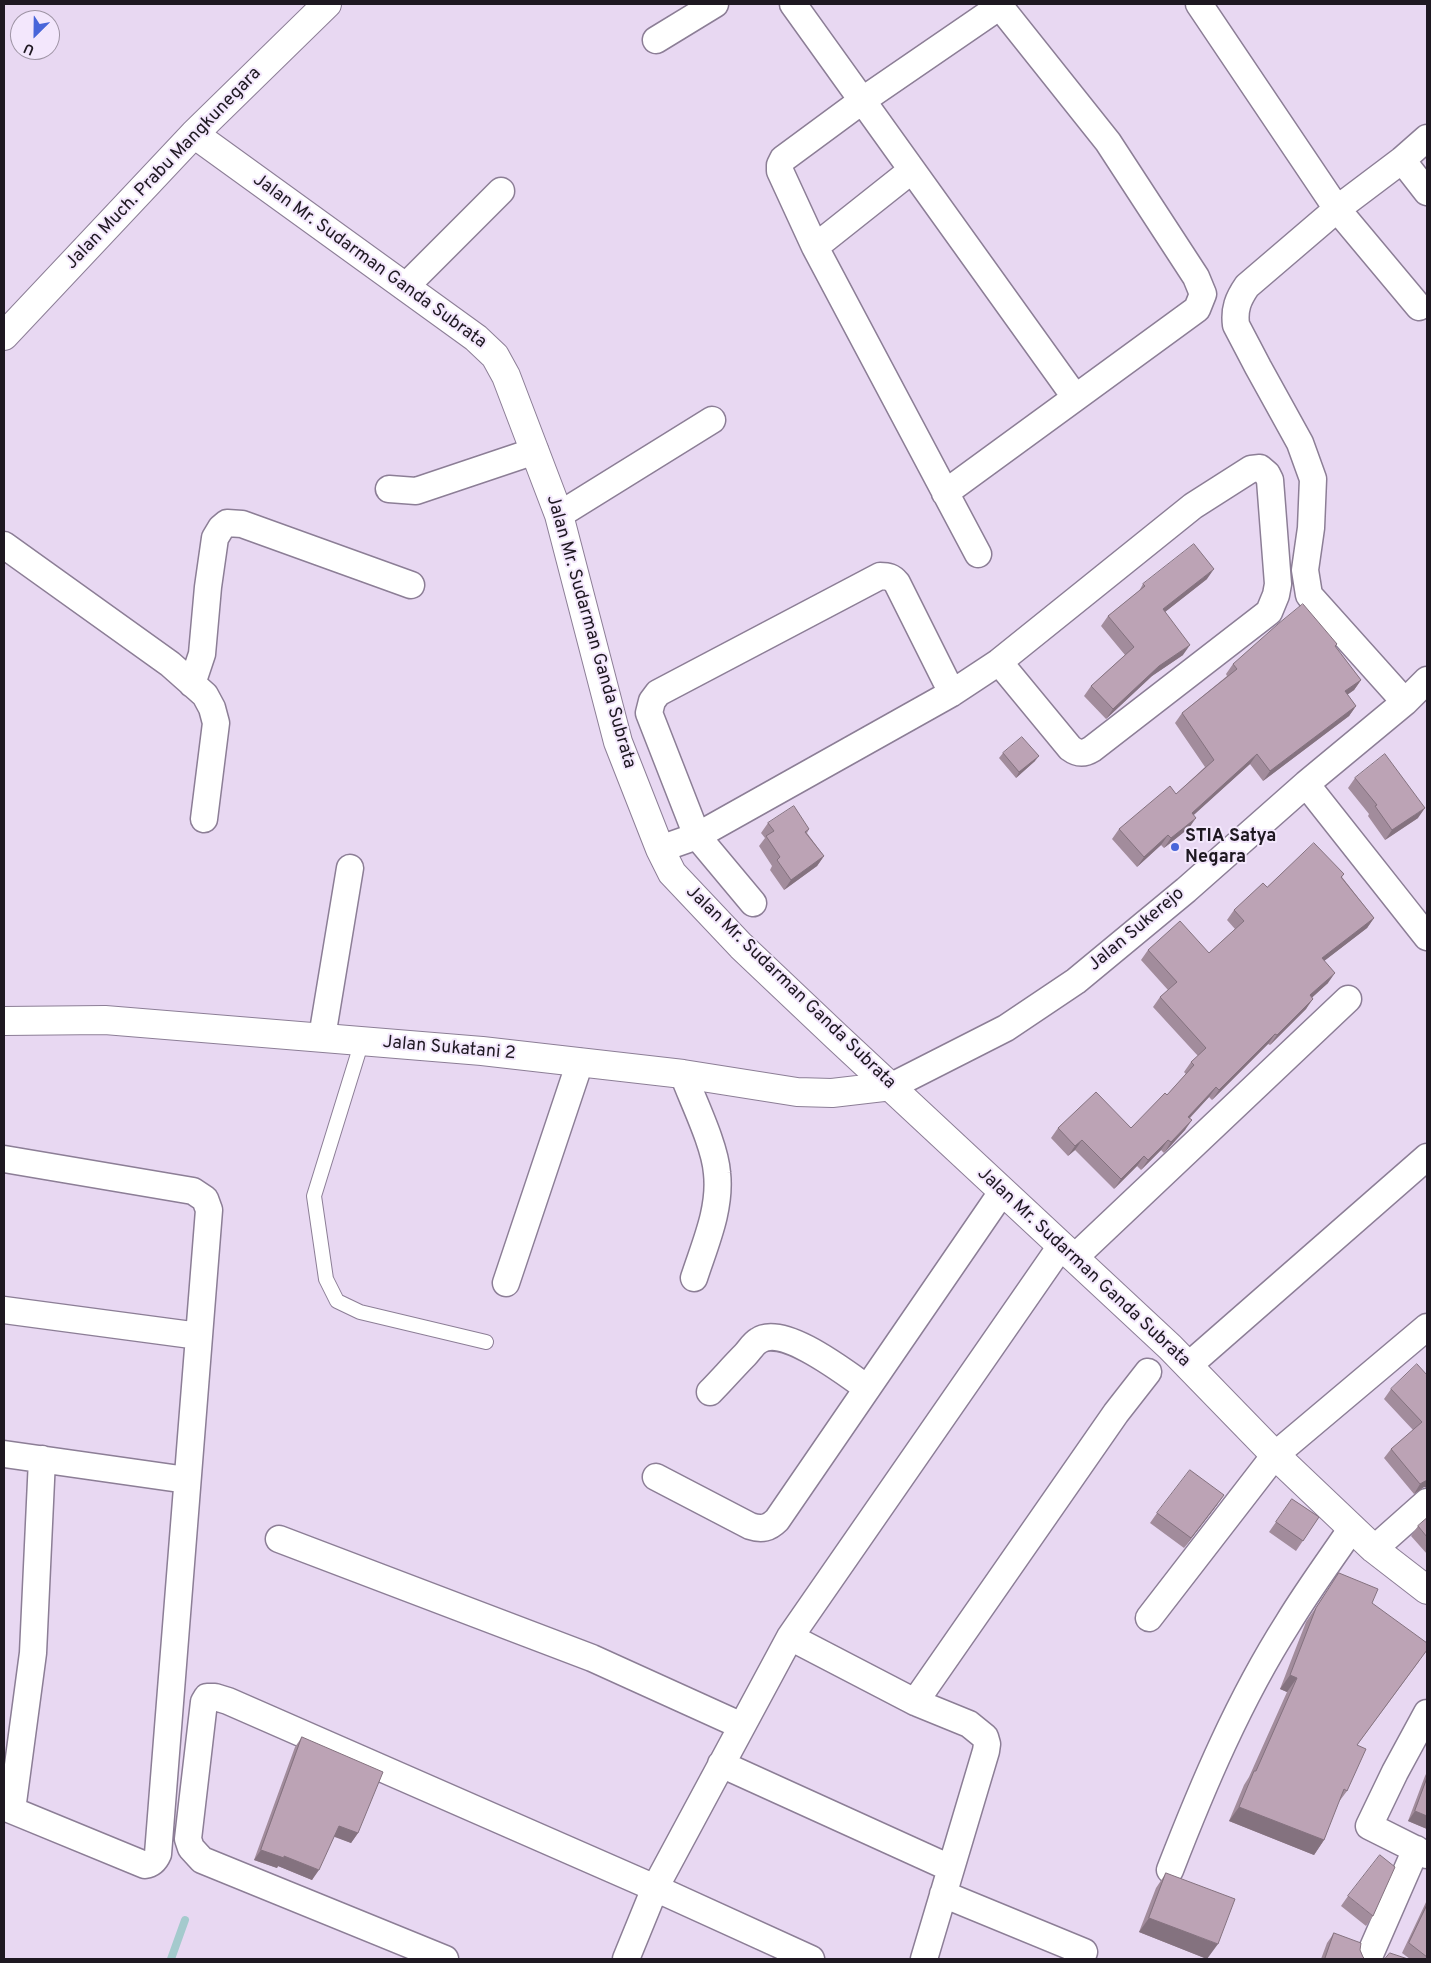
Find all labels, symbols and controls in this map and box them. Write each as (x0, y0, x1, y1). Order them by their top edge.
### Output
north arrow (10, 10, 60, 60)
text: U (21, 39, 37, 58)
street label: Jalan Much. Prabu Mangkunegara (62, 64, 266, 274)
street label: Jalan Mr. Sudarman Ganda Subrata (248, 170, 490, 354)
street label: Jalan Mr. Sudarman Ganda Subrata (541, 493, 639, 771)
place label: STIA Satya Negara (1185, 826, 1276, 869)
marker: STIA Satya Negara (1169, 841, 1181, 853)
street label: Jalan Mr. Sudarman Ganda Subrata (681, 882, 899, 1094)
street label: Jalan Sukerejo (1085, 884, 1189, 976)
street label: Jalan Sukatani 2 (382, 1032, 516, 1066)
street label: Jalan Mr. Sudarman Ganda Subrata (972, 1163, 1194, 1373)

